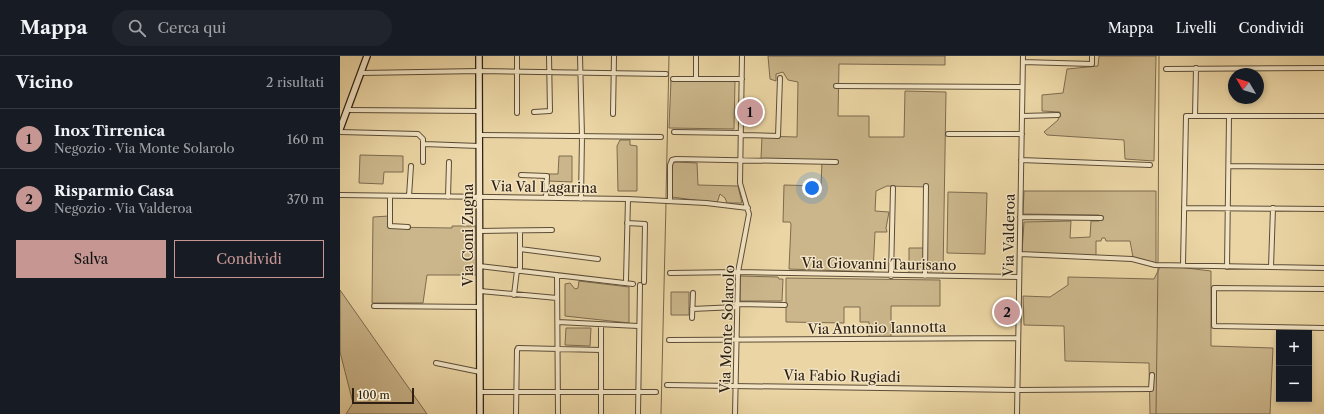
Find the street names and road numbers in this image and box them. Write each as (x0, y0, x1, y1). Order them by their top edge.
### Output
street label: Via Val Lagarina (490, 177, 598, 197)
street label: Via Coni Zugna (459, 183, 477, 287)
street label: Via Valderoa (999, 193, 1019, 278)
street label: Via Giovanni Taurisano (800, 254, 957, 274)
street label: Via Monte Solarolo (716, 264, 738, 395)
street label: Via Antonio Iannotta (807, 318, 947, 338)
street label: Via Fabio Rugiadi (782, 366, 901, 386)

